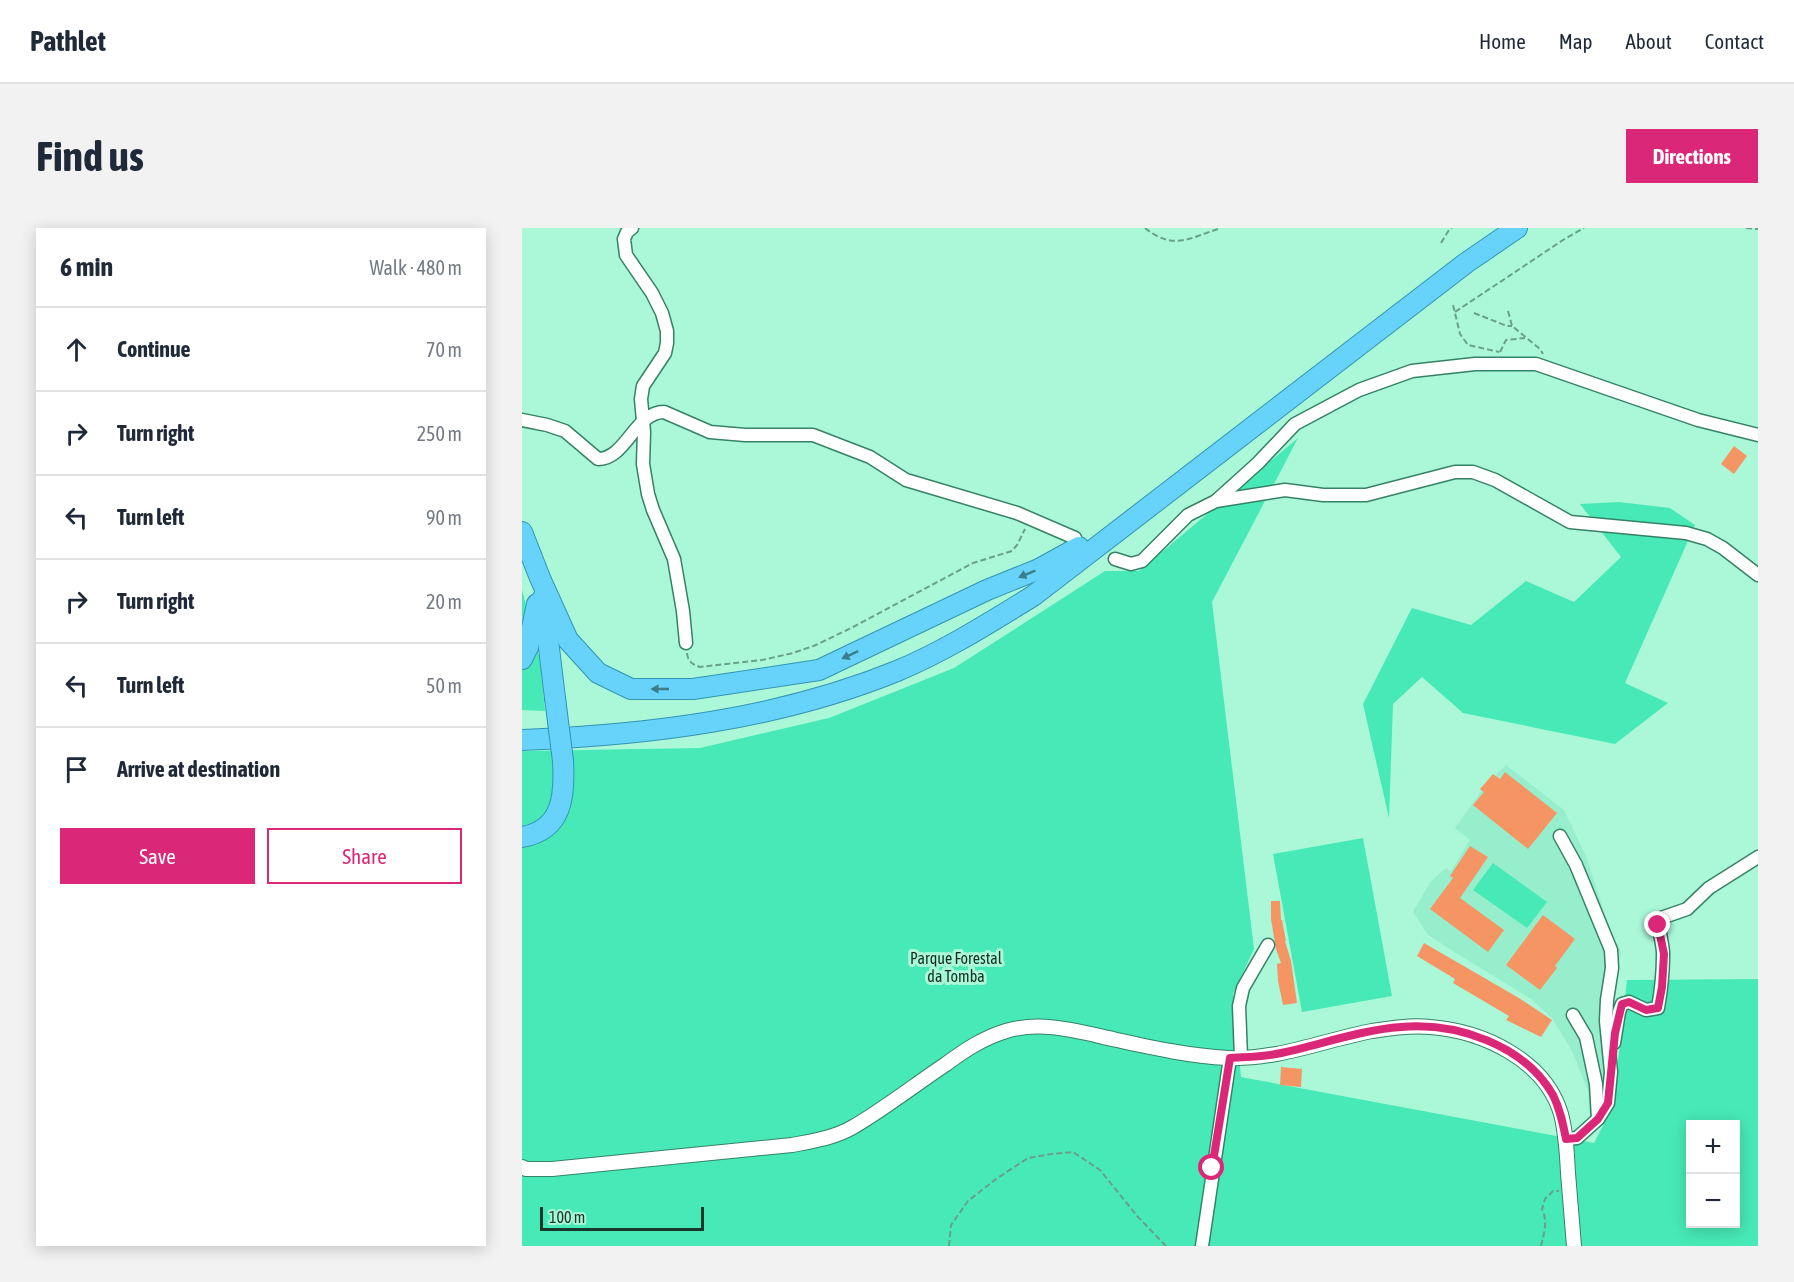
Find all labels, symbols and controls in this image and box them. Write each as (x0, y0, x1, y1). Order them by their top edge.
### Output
text: Pathlet (30, 25, 106, 57)
text: Home (1479, 29, 1526, 53)
text: Map (1559, 29, 1593, 53)
text: About (1626, 29, 1672, 53)
text: Contact (1705, 29, 1764, 53)
button: Directions (1626, 129, 1758, 183)
text: Find us (36, 132, 144, 180)
text: 6 min (60, 252, 113, 282)
text: Walk · 480 m (370, 256, 462, 279)
icon: ahead (60, 333, 93, 366)
text: Continue (117, 336, 191, 362)
text: 70 m (426, 338, 462, 361)
icon: right (60, 417, 93, 450)
text: Turn right (117, 420, 194, 446)
text: 250 m (417, 422, 462, 445)
icon: left (60, 501, 93, 534)
text: Turn left (117, 504, 184, 530)
text: 90 m (426, 506, 462, 529)
one-way arrow (1018, 569, 1036, 579)
icon: right (60, 585, 93, 618)
text: Turn right (117, 588, 194, 614)
text: 20 m (426, 590, 462, 613)
one-way arrow (842, 651, 859, 660)
icon: left (60, 669, 93, 702)
text: Turn left (117, 672, 184, 698)
text: 50 m (426, 674, 462, 697)
one-way arrow (650, 684, 669, 694)
icon: arrive (60, 753, 93, 786)
text: Arrive at destination (117, 756, 280, 782)
button: Save (60, 828, 255, 884)
button: Share (267, 828, 462, 884)
route end (1644, 911, 1670, 937)
park label: Parque Forestal da Tomba (910, 949, 1003, 985)
map controls (1686, 1120, 1740, 1228)
button: + (1686, 1120, 1740, 1174)
route start (1198, 1154, 1224, 1180)
button: − (1686, 1174, 1740, 1228)
scale bar (540, 1204, 704, 1232)
text: 100 m (549, 1208, 585, 1226)

